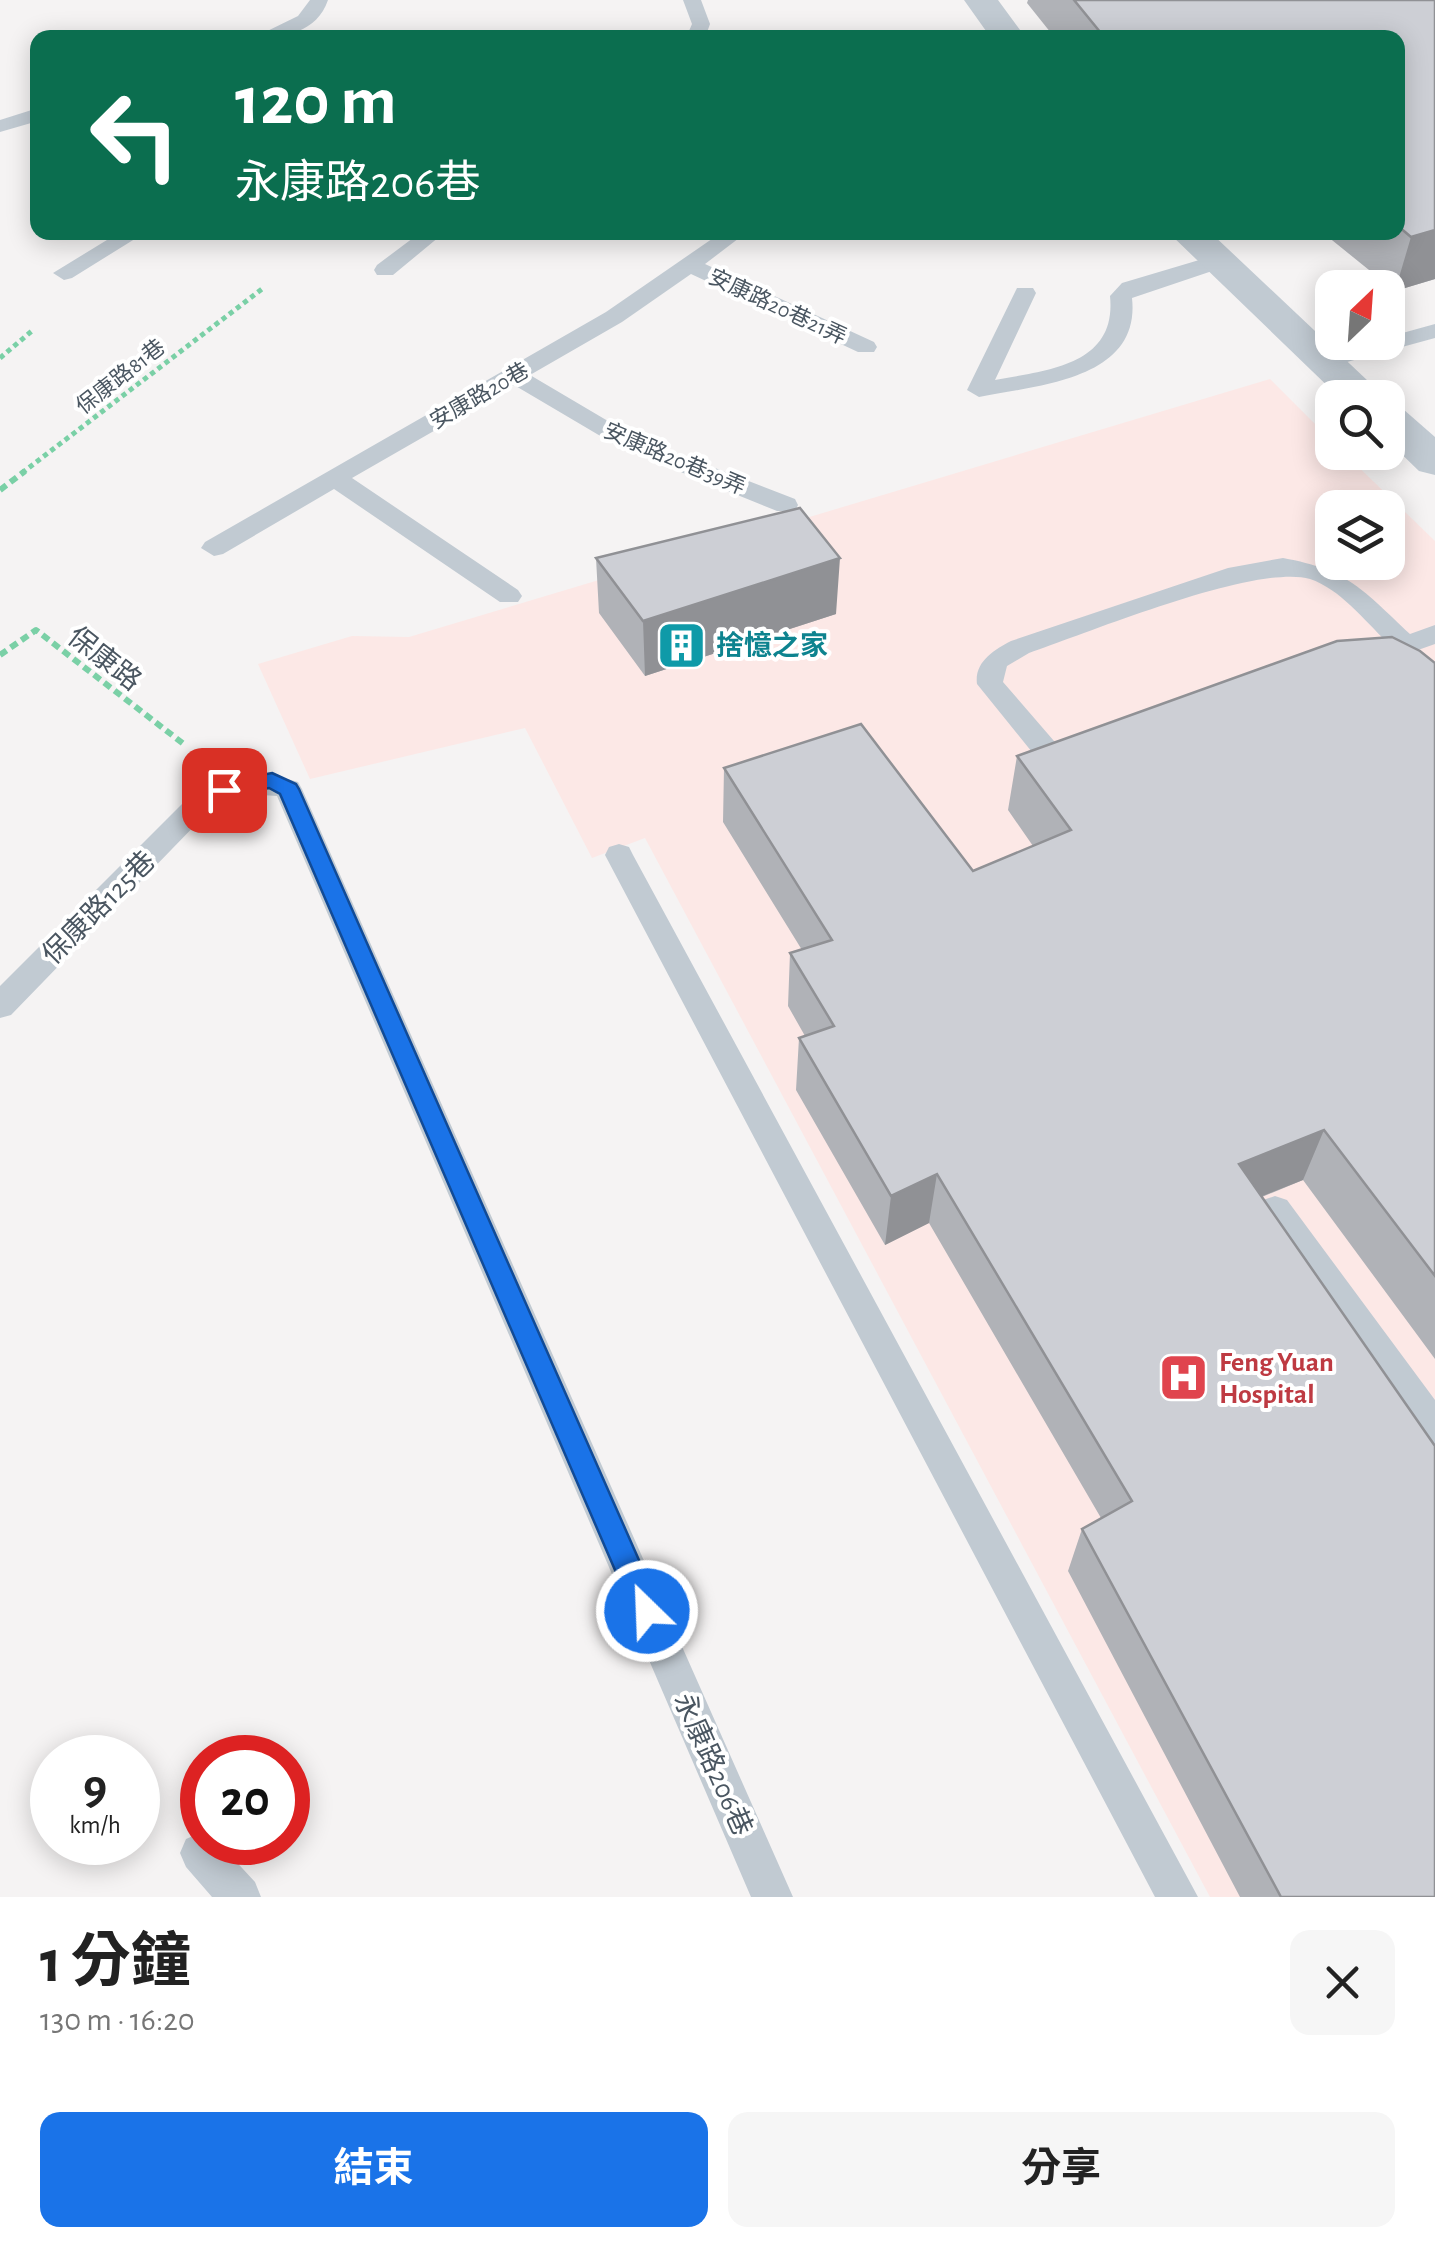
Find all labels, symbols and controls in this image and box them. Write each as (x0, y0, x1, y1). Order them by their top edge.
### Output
text: 120 m (235, 67, 397, 137)
icon: left (70, 70, 200, 200)
text: 永康路206巷 (235, 161, 480, 206)
street label: 安康路20巷21弄 (705, 264, 850, 348)
north arrow (1315, 270, 1405, 360)
map controls (1315, 270, 1405, 580)
street label: 保康路81巷 (71, 335, 169, 418)
street label: 安康路20巷 (426, 358, 532, 433)
button: search (1315, 380, 1405, 470)
street label: 安康路20巷39弄 (601, 418, 749, 499)
button: layers (1315, 490, 1405, 580)
building icon: 捨憶之家 (655, 619, 707, 671)
street label: 保康路 (62, 621, 147, 696)
place label: 捨憶之家 (716, 630, 828, 661)
pin (182, 748, 267, 833)
icon: arrive (197, 763, 252, 818)
street label: 保康路125巷 (36, 845, 161, 970)
place label: Feng Yuan Hospital (1219, 1349, 1334, 1409)
hospital icon: Feng Yuan Hospital (1158, 1351, 1210, 1403)
position arrow (595, 1559, 699, 1663)
street label: 永康路206巷 (668, 1689, 758, 1840)
speed limit sign: 20 (180, 1735, 310, 1865)
text: 9 (83, 1763, 107, 1813)
text: km/h (69, 1813, 121, 1838)
button: close (1290, 1930, 1395, 2035)
text: 1 分鐘 (40, 1933, 191, 1993)
text: 130 m · 16:20 (40, 2004, 195, 2036)
button: 結束 (40, 2112, 708, 2227)
button: 分享 (728, 2112, 1395, 2227)

